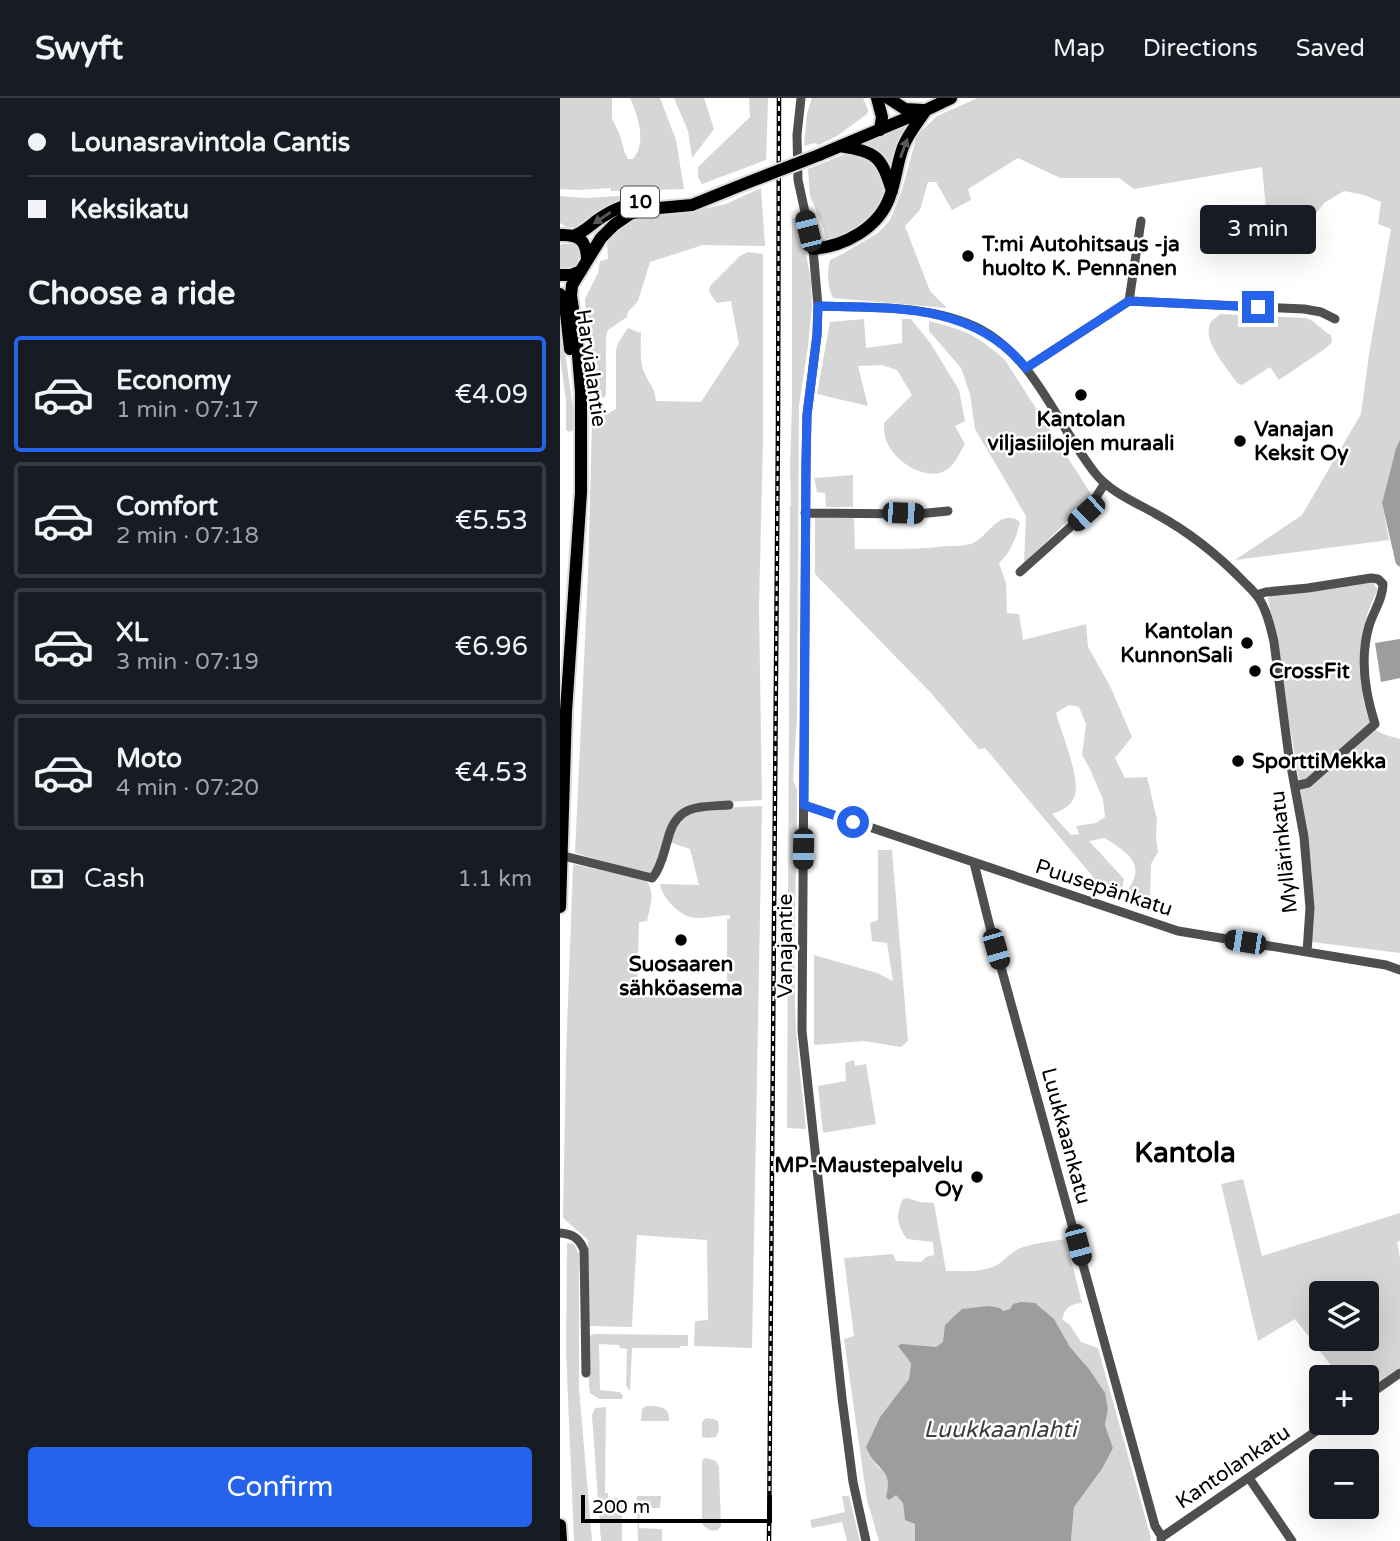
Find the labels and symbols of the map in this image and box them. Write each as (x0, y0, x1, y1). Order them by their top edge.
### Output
one-way arrow (898, 138, 909, 159)
road number: 10 (621, 186, 659, 218)
callout: 3 min (1200, 206, 1316, 254)
car (793, 208, 824, 254)
one-way arrow (592, 211, 612, 224)
place label: T:mi Autohitsaus -ja huolto K. Pennanen (981, 232, 1180, 281)
marker: T:mi Autohitsaus -ja huolto K. Pennanen (960, 248, 976, 264)
route end (1242, 291, 1274, 323)
street label: Harvialantie (570, 308, 612, 429)
marker: Kantolan viljasiilojen muraali (1073, 387, 1089, 403)
place label: Kantolan viljasiilojen muraali (988, 407, 1174, 456)
place label: Vanajan Keksit Oy (1254, 417, 1349, 466)
marker: Vanajan Keksit Oy (1232, 433, 1248, 449)
car (1064, 491, 1109, 535)
car (882, 502, 925, 524)
place label: Kantolan KunnonSali (1120, 619, 1233, 668)
marker: Kantolan KunnonSali (1239, 635, 1255, 651)
place label: CrossFit (1269, 659, 1350, 684)
marker: CrossFit (1247, 663, 1263, 679)
place label: SporttiMekka (1252, 749, 1386, 774)
marker: SporttiMekka (1230, 753, 1246, 769)
street label: Myllärinkatu (1265, 789, 1303, 915)
route start (837, 806, 869, 838)
car (793, 828, 814, 870)
street label: Puusepänkatu (1032, 854, 1176, 922)
street label: Vanajantie (773, 894, 798, 998)
car (981, 926, 1012, 972)
car (1223, 928, 1268, 956)
marker: Suosaaren sähköasema (673, 932, 689, 948)
place label: Suosaaren sähköasema (619, 952, 743, 1001)
street label: Luukkaankatu (1036, 1065, 1096, 1207)
district label: Kantola (1134, 1136, 1236, 1170)
place label: MP-Maustepalvelu Oy (774, 1153, 964, 1202)
marker: MP-Maustepalvelu Oy (969, 1169, 985, 1185)
car (1063, 1222, 1094, 1268)
water label: Luukkaanlahti (924, 1416, 1080, 1444)
street label: Kantolankatu (1171, 1420, 1295, 1514)
scale bar (581, 1492, 772, 1524)

